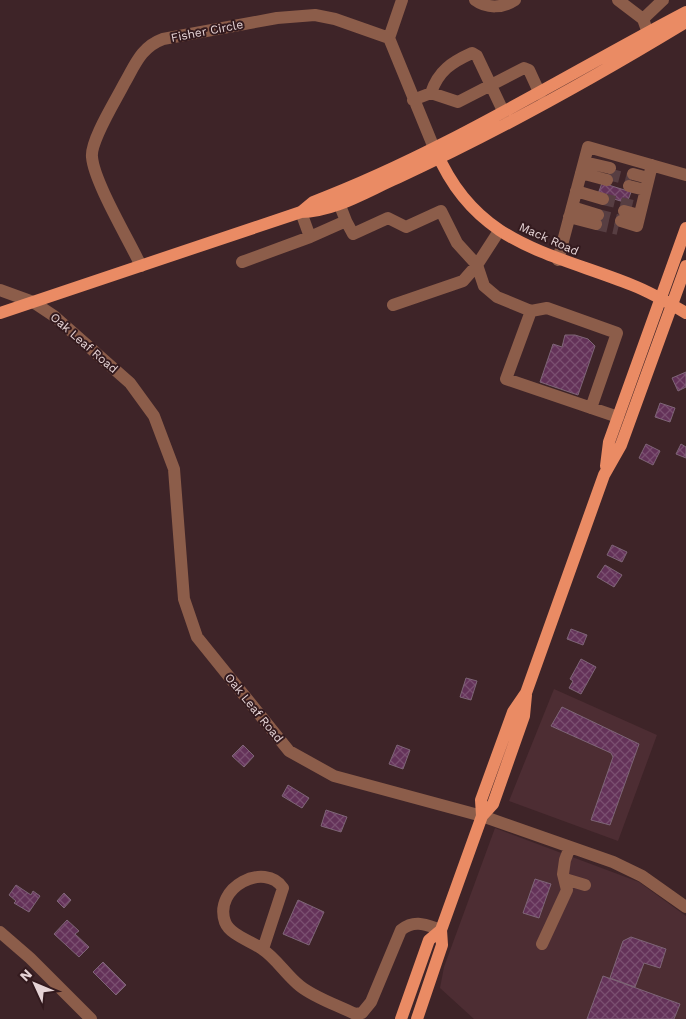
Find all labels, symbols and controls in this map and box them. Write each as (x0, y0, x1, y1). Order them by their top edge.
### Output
street label: Fisher Circle (170, 17, 244, 45)
street label: Mack Road (517, 220, 581, 258)
street label: Oak Leaf Road (47, 310, 121, 376)
street label: Oak Leaf Road (222, 671, 286, 745)
north arrow (10, 959, 60, 1009)
text: N (16, 966, 35, 984)

